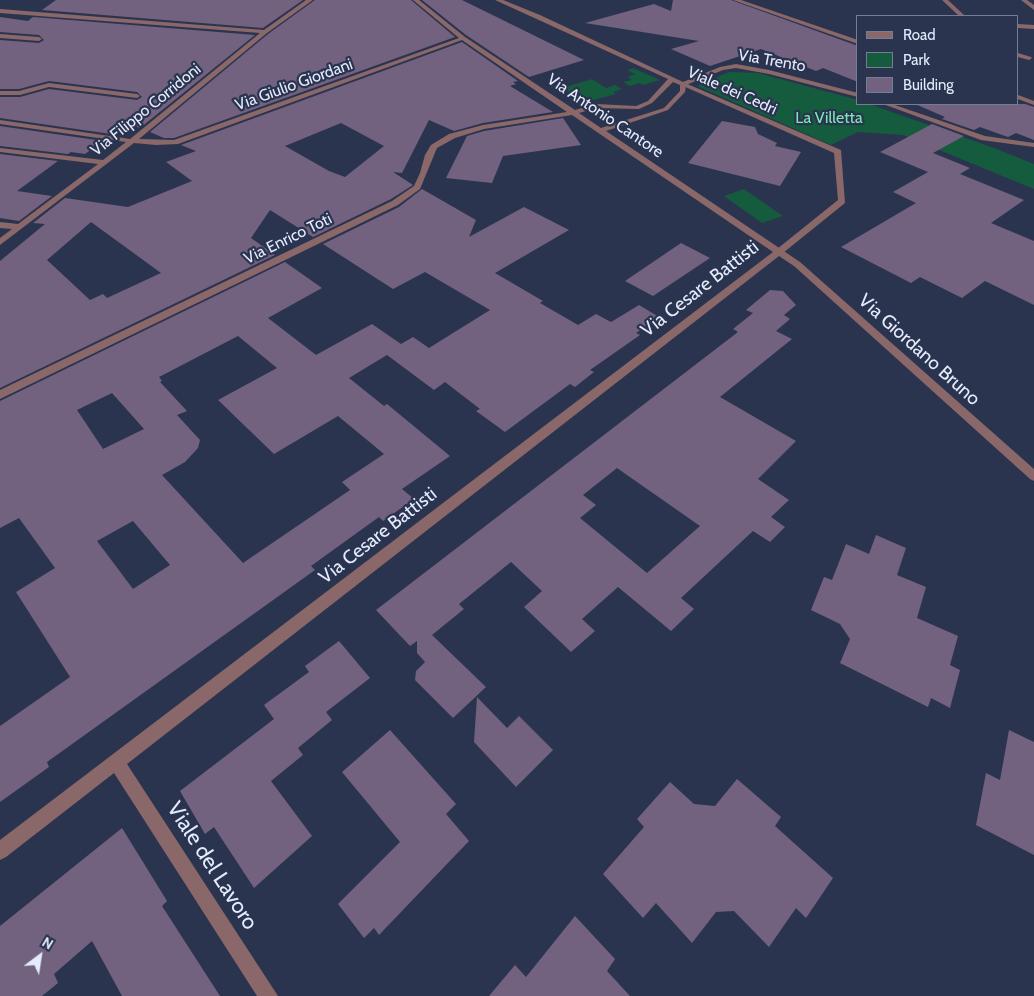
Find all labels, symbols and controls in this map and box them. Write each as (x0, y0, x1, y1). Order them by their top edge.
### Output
legend (856, 15, 1019, 105)
text: Road (903, 26, 936, 44)
street label: Via Trento (737, 46, 807, 76)
text: Park (903, 51, 930, 69)
street label: Via Giulio Giordani (233, 55, 355, 115)
street label: Via Filippo Corridoni (87, 60, 205, 160)
street label: Viale dei Cedri (684, 63, 780, 119)
street label: Via Antonio Cantore (543, 70, 667, 162)
text: Building (903, 76, 954, 94)
park label: La Villetta (795, 108, 863, 128)
street label: Via Enrico Toti (241, 209, 335, 269)
street label: Via Cesare Battisti (637, 236, 763, 342)
street label: Via Giordano Bruno (853, 289, 985, 411)
street label: Via Cesare Battisti (315, 483, 441, 589)
street label: Viale del Lavoro (161, 797, 263, 935)
north arrow (15, 931, 65, 981)
text: N (39, 933, 57, 953)

